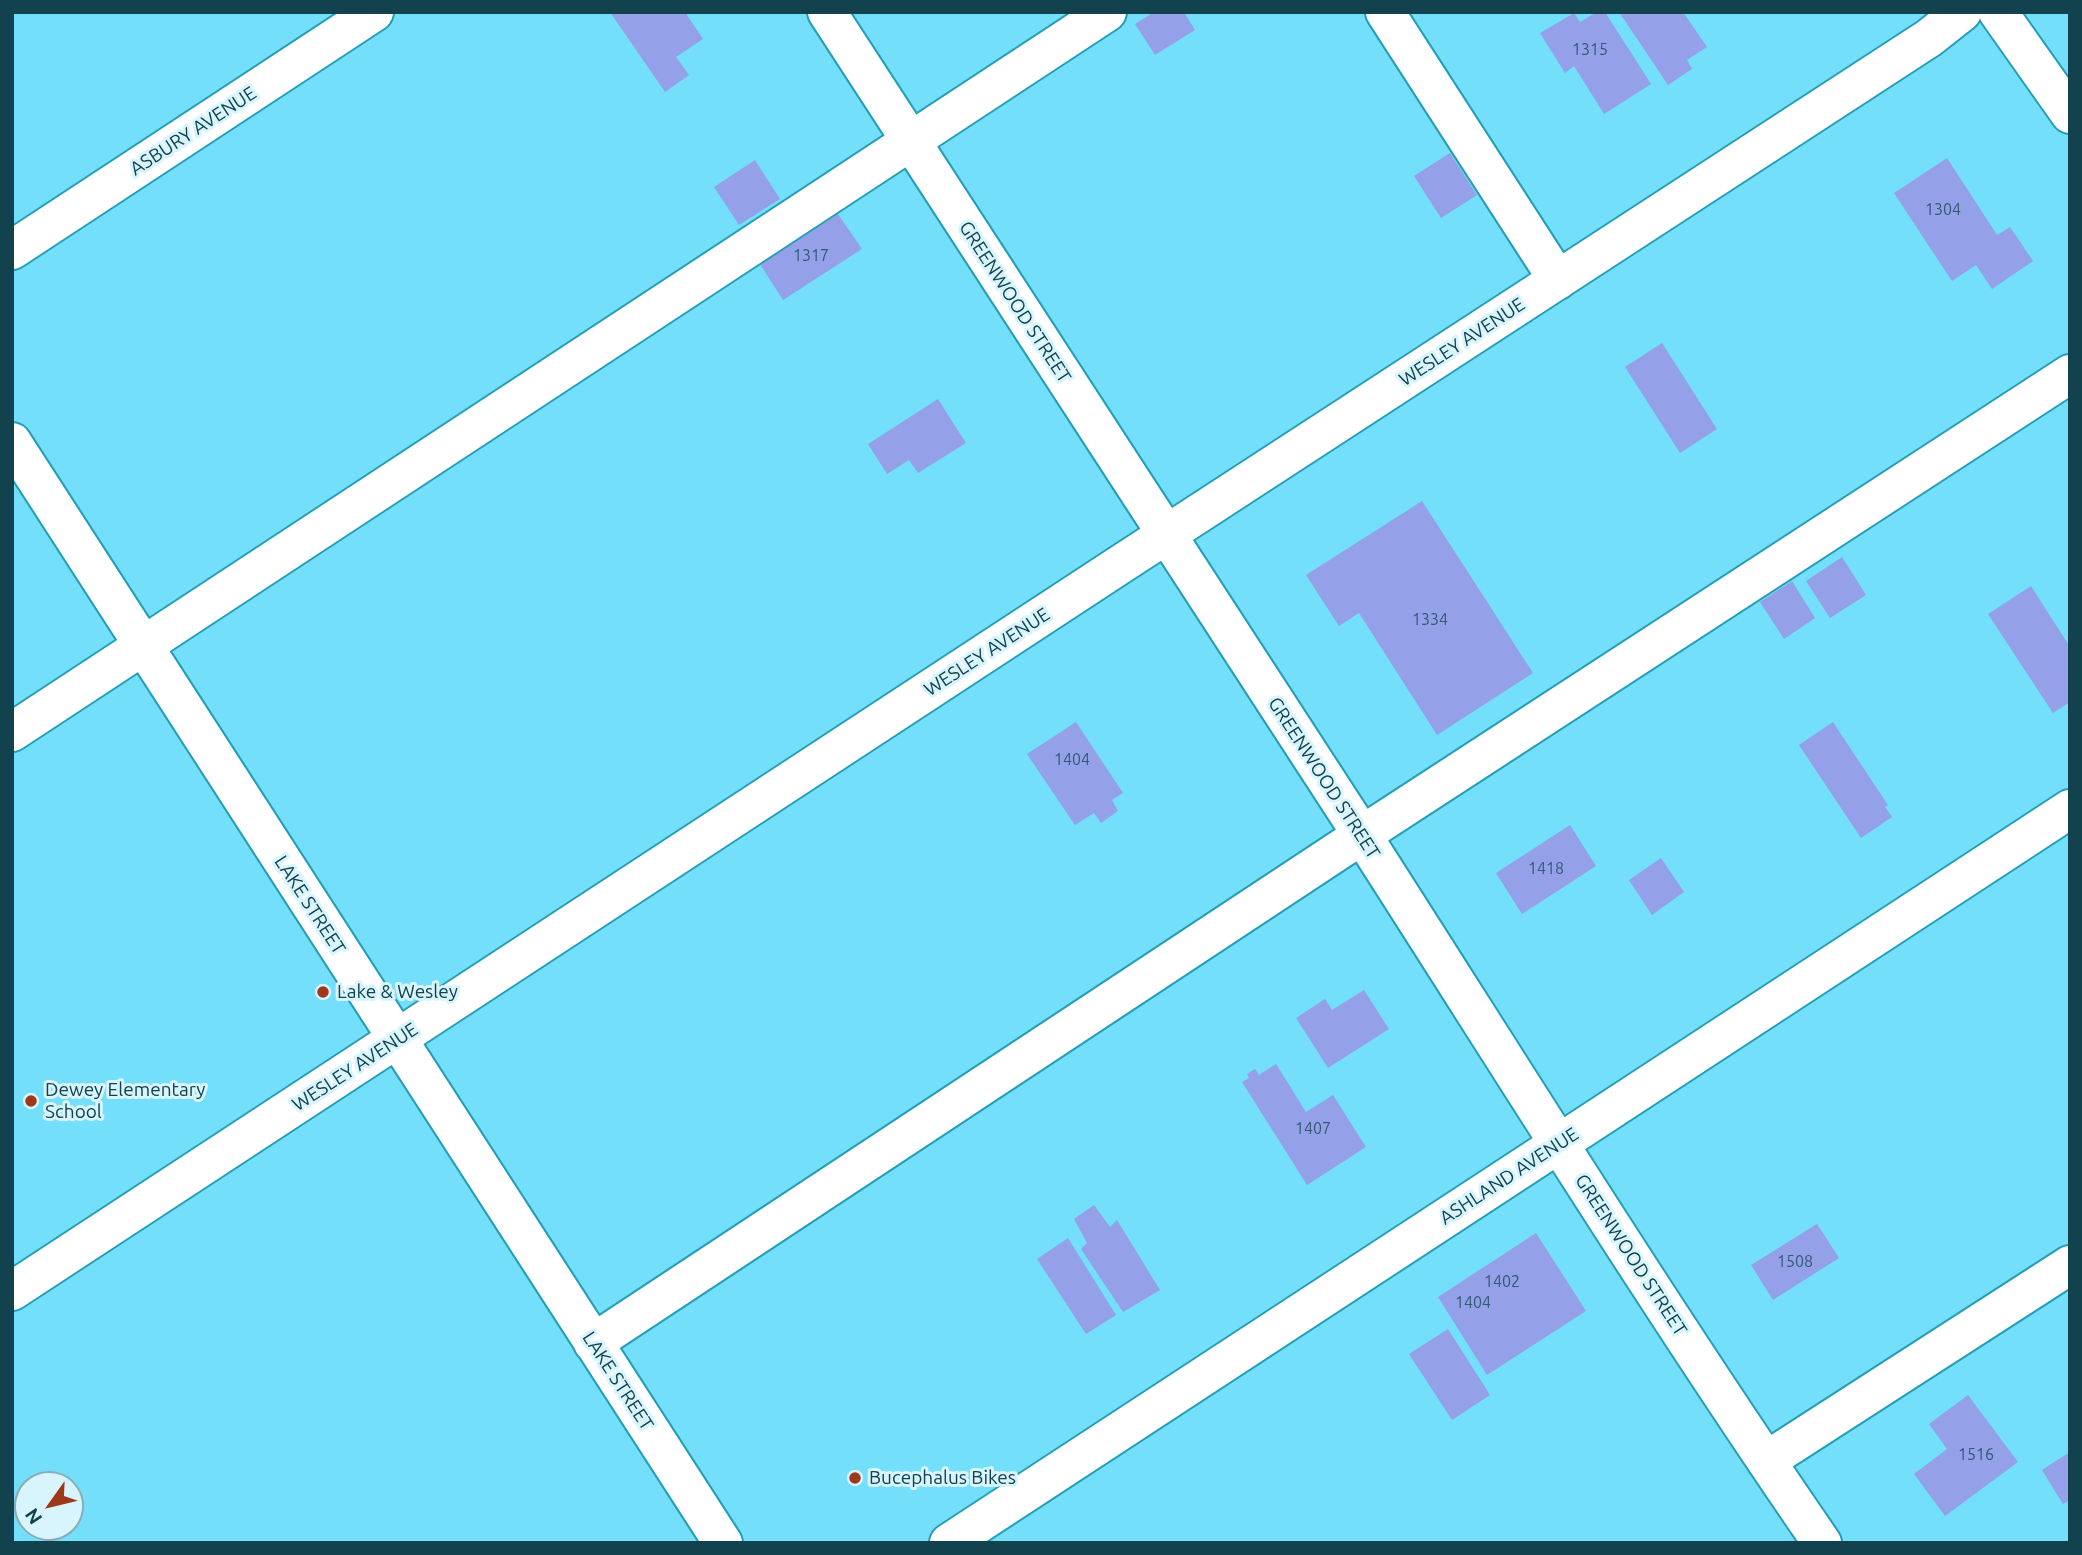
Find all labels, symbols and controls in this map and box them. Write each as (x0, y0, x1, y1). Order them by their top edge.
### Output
house number: 1315 (1572, 40, 1608, 60)
street label: ASBURY AVENUE (126, 82, 260, 180)
house number: 1304 (1925, 200, 1961, 220)
street label: GREENWOOD STREET (954, 217, 1076, 387)
house number: 1317 (793, 246, 829, 266)
street label: WESLEY AVENUE (1395, 293, 1529, 391)
street label: WESLEY AVENUE (920, 603, 1054, 701)
house number: 1334 (1412, 610, 1448, 630)
street label: GREENWOOD STREET (1263, 693, 1385, 863)
house number: 1404 (1054, 750, 1090, 770)
street label: LAKE STREET (270, 851, 350, 959)
house number: 1418 (1528, 859, 1564, 879)
place label: Lake & Wesley (337, 981, 458, 1003)
marker: Lake & Wesley (315, 984, 331, 1000)
street label: WESLEY AVENUE (288, 1018, 422, 1116)
place label: Dewey Elementary School (45, 1079, 205, 1123)
marker: Dewey Elementary School (23, 1093, 39, 1109)
house number: 1407 (1295, 1119, 1331, 1139)
street label: ASHLAND AVENUE (1435, 1123, 1583, 1229)
street label: GREENWOOD STREET (1570, 1170, 1692, 1340)
house number: 1508 (1777, 1252, 1813, 1272)
house number: 1402 (1484, 1272, 1520, 1292)
house number: 1404 (1455, 1293, 1491, 1313)
street label: LAKE STREET (578, 1327, 658, 1435)
house number: 1516 (1958, 1445, 1994, 1465)
place label: Bucephalus Bikes (869, 1467, 1016, 1489)
marker: Bucephalus Bikes (847, 1470, 863, 1486)
north arrow (14, 1471, 84, 1541)
text: N (20, 1505, 46, 1529)

